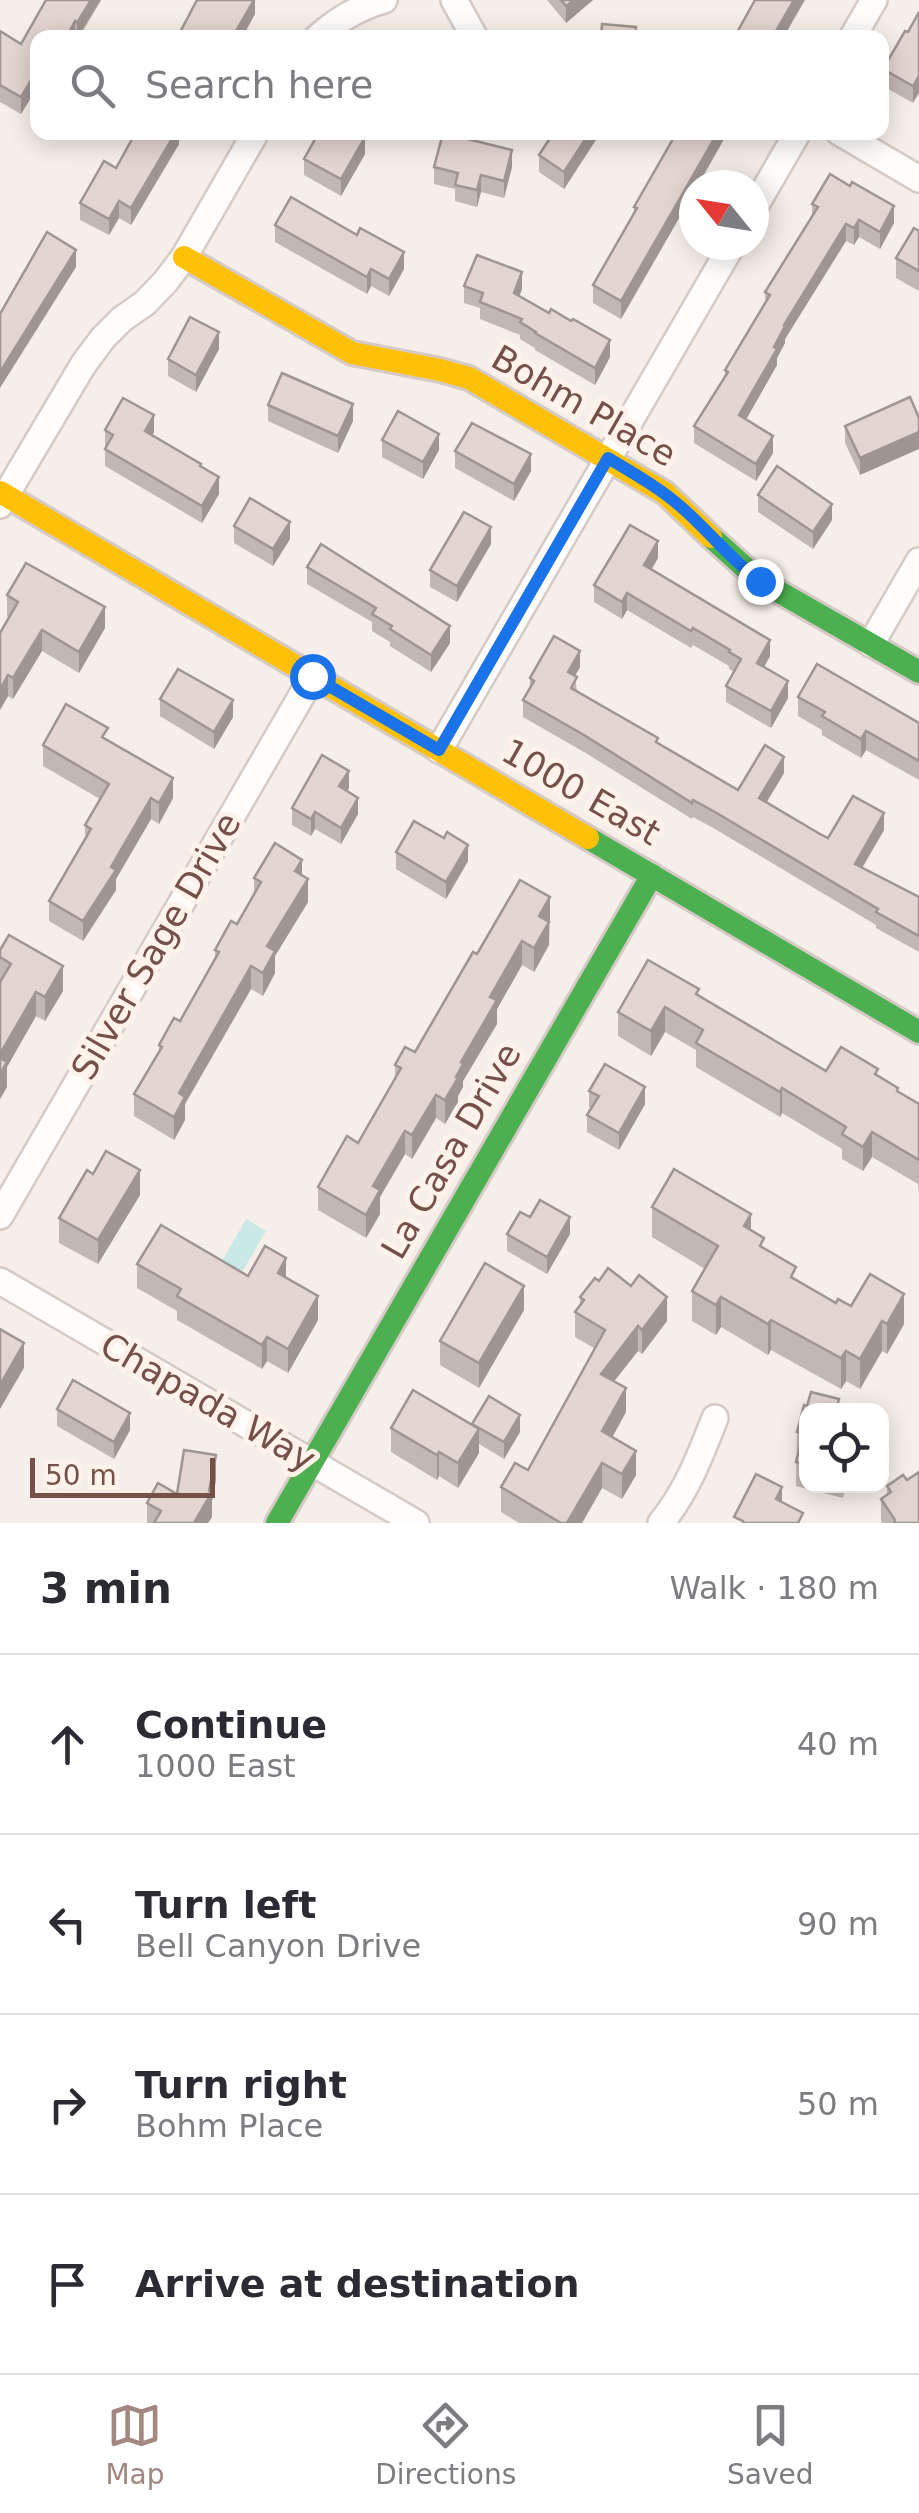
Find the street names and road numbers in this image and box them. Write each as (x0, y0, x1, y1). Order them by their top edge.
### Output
street label: Bohm Place (485, 337, 683, 475)
street label: 1000 East (495, 731, 667, 853)
street label: Silver Sage Drive (63, 806, 249, 1086)
street label: La Casa Drive (373, 1036, 529, 1266)
street label: Chapada Way (94, 1324, 322, 1480)

